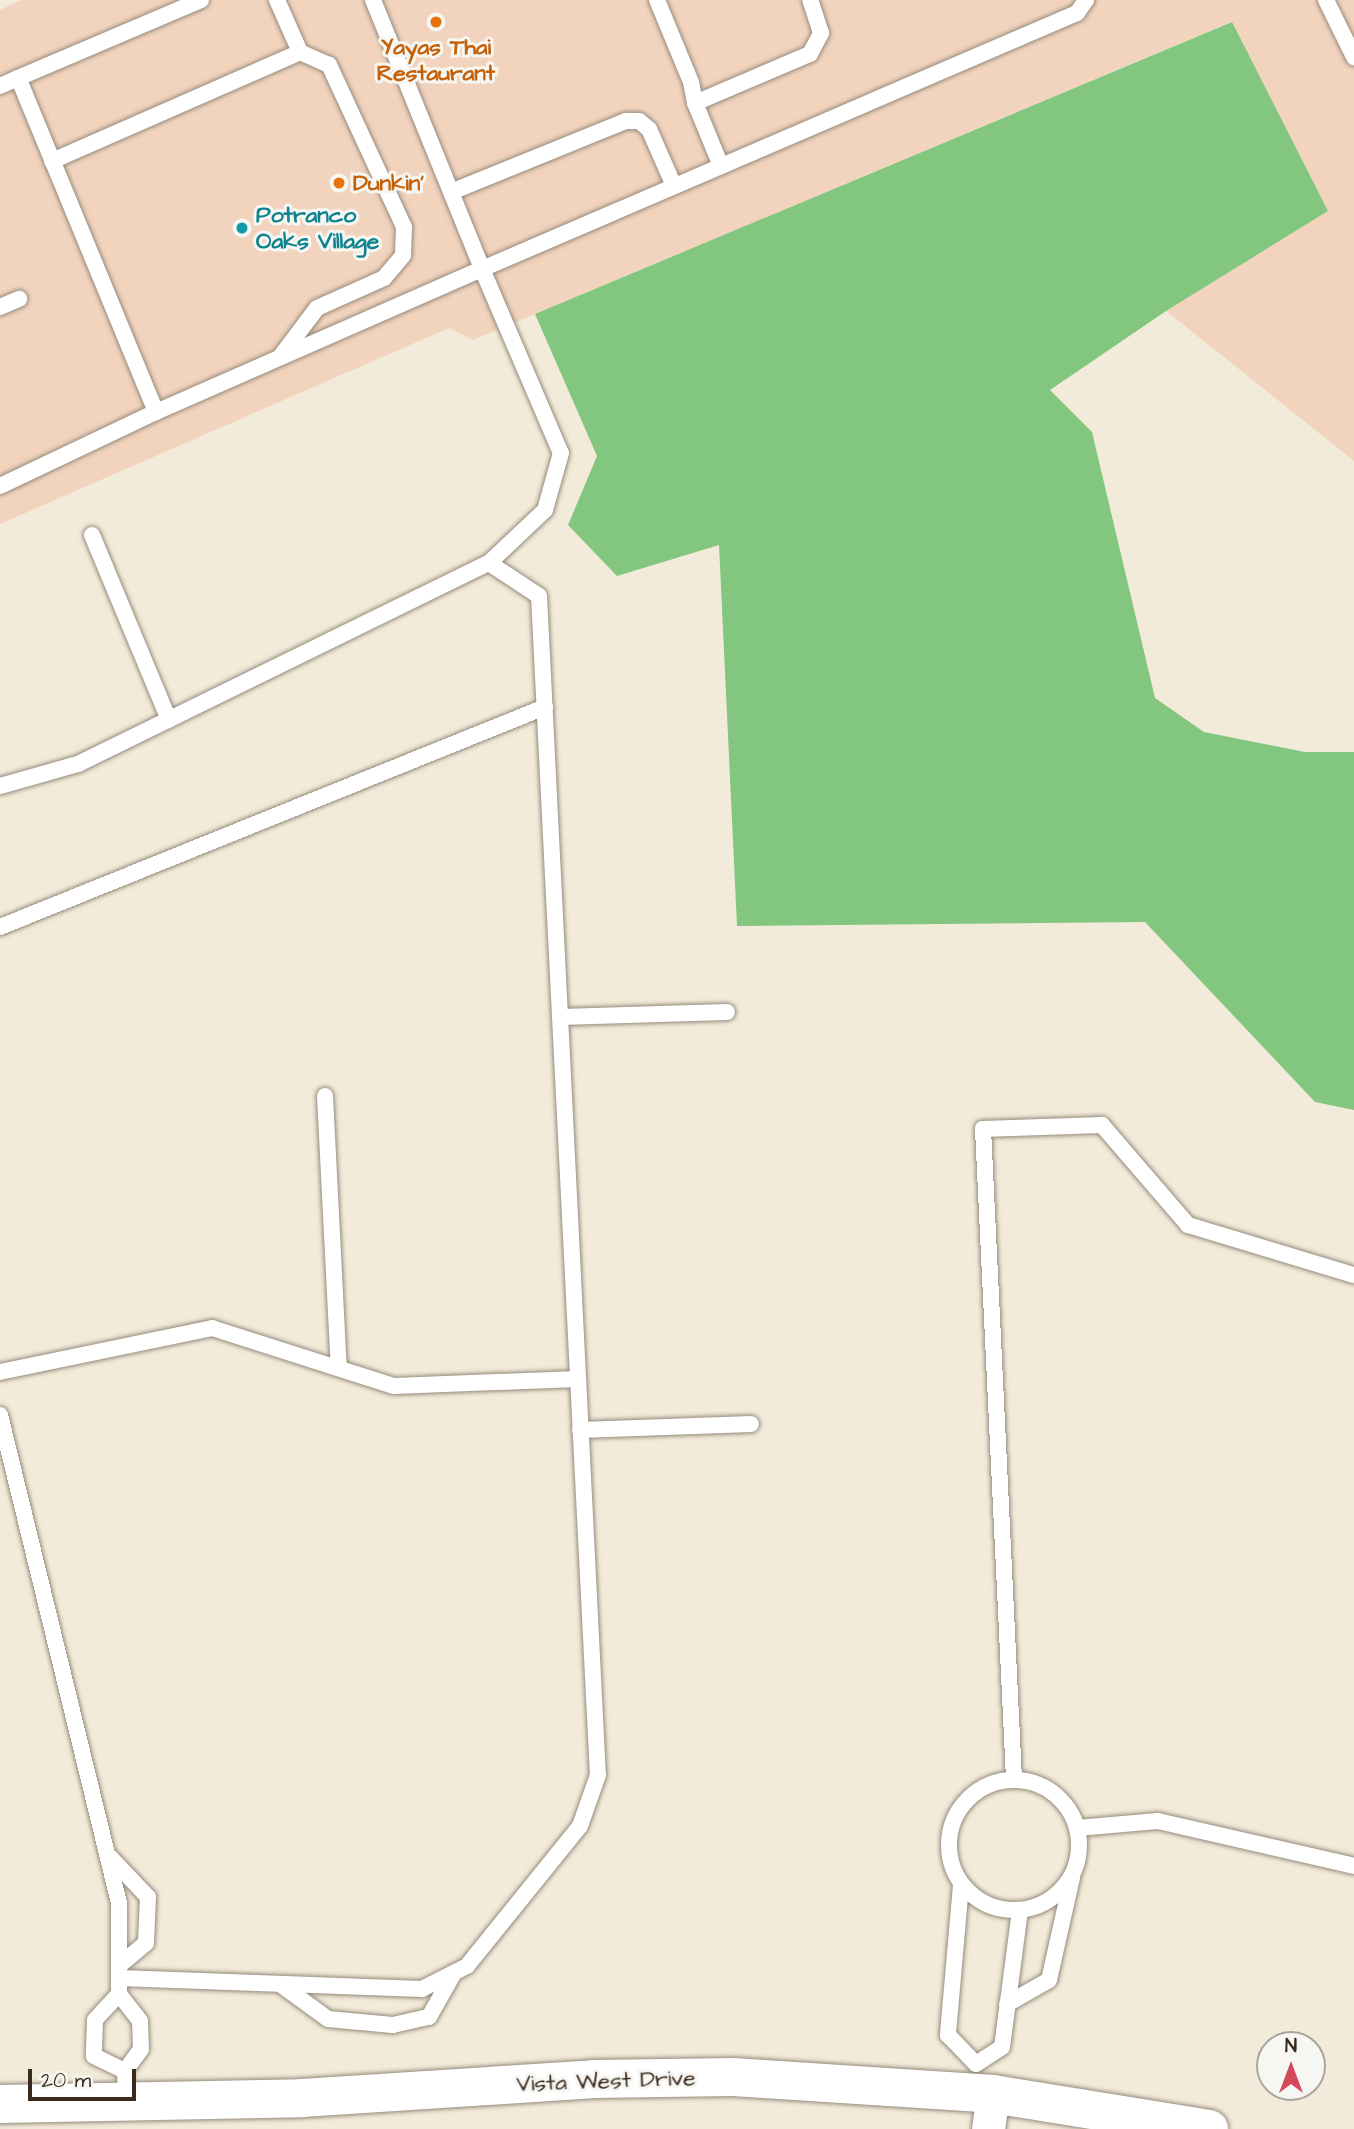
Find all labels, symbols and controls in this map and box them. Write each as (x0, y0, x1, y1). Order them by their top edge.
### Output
marker: Yayas Thai Restaurant (428, 14, 444, 30)
place label: Yayas Thai Restaurant (377, 33, 495, 87)
place label: Dunkin' (353, 169, 424, 197)
marker: Dunkin' (331, 175, 347, 191)
place label: Potranco Oaks Village (256, 201, 379, 255)
marker: Potranco Oaks Village (234, 220, 250, 236)
north arrow (1256, 2031, 1326, 2101)
text: N (1285, 2033, 1297, 2060)
scale bar (32, 2056, 140, 2100)
street label: Vista West Drive (516, 2064, 696, 2098)
text: 20 m (41, 2066, 91, 2095)

